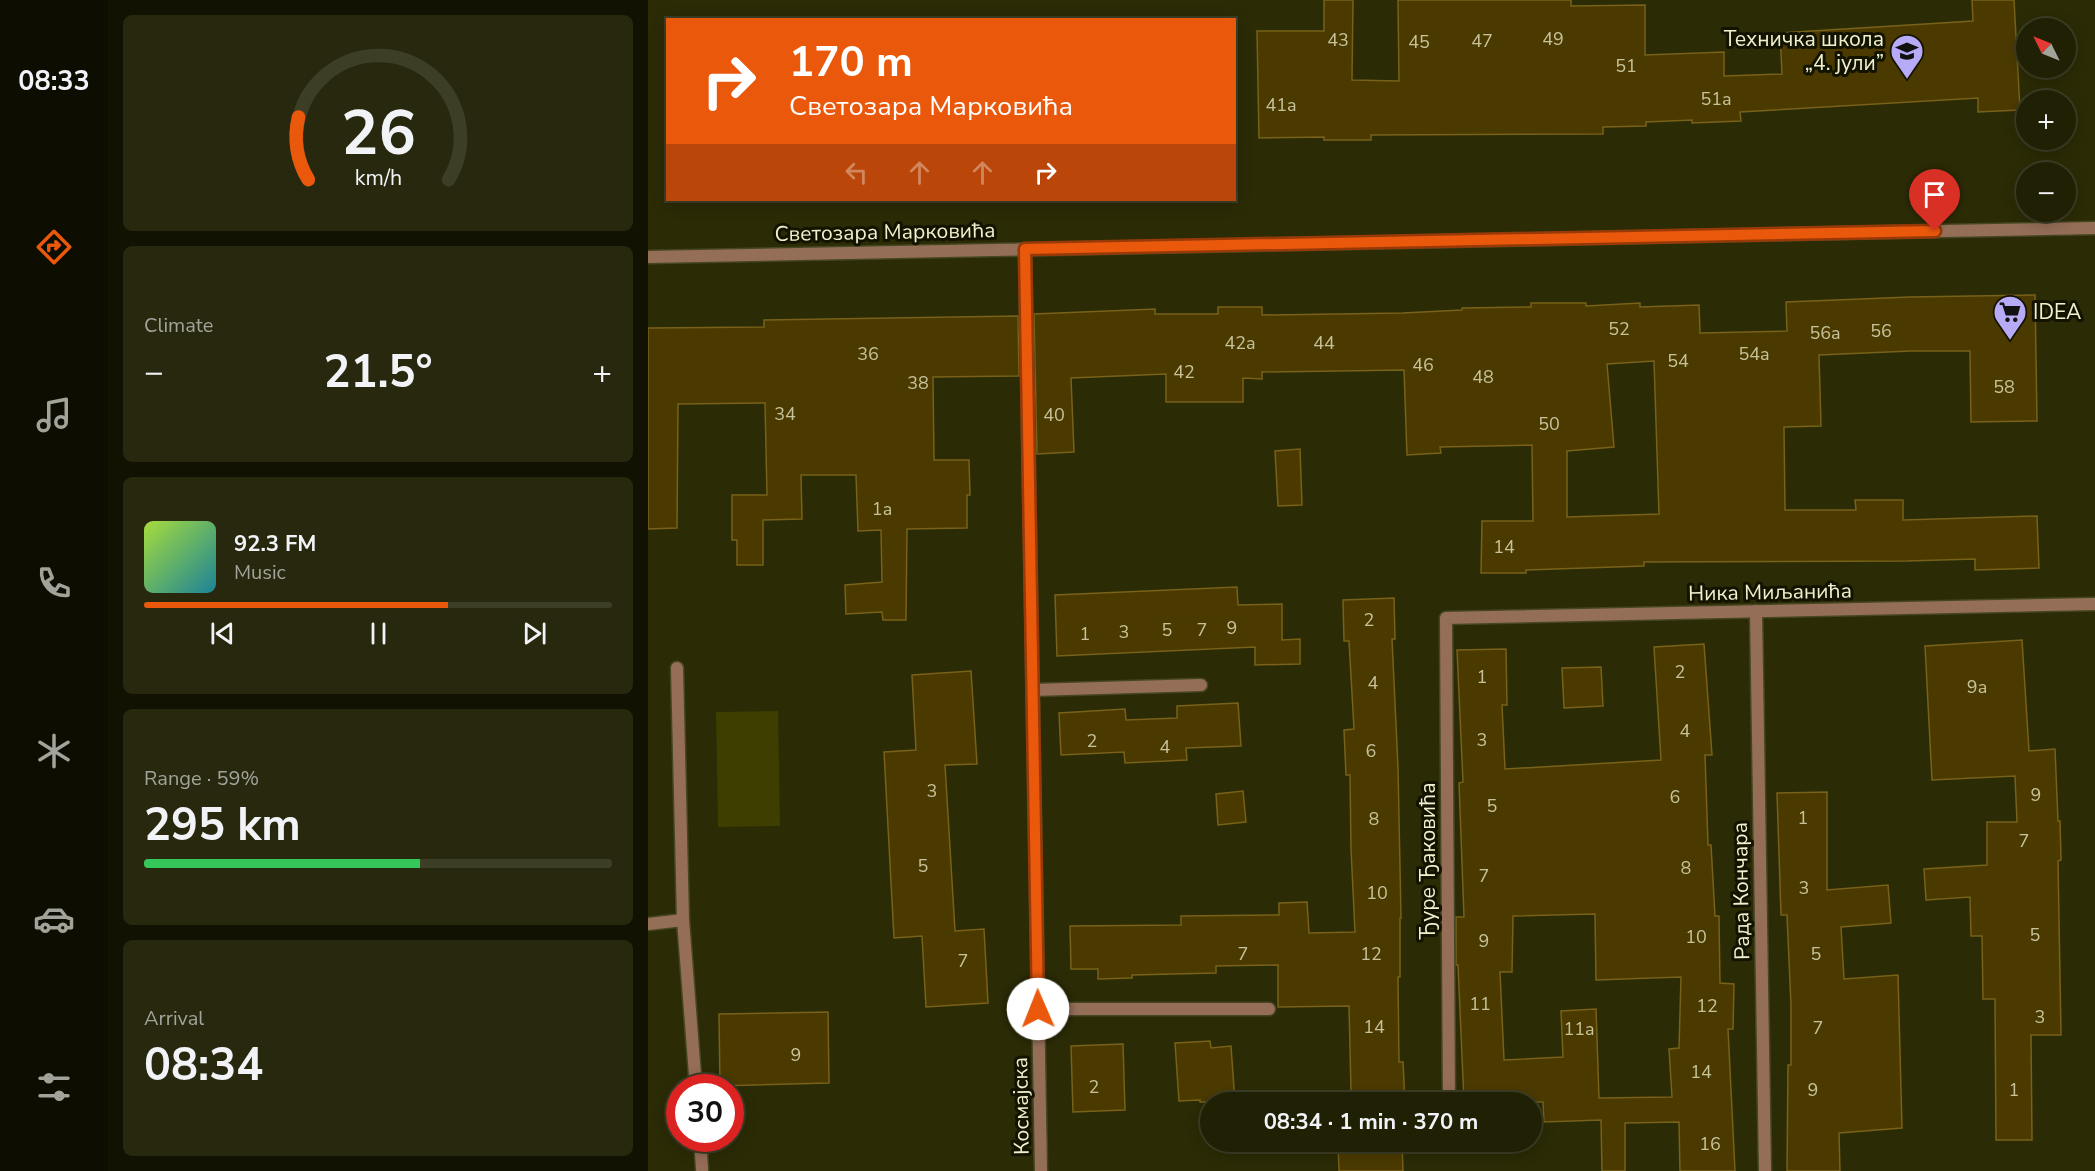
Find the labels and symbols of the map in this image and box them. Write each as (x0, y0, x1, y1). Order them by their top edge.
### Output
north arrow (2016, 18, 2076, 78)
place label: Техничка школа „4. јули” (1724, 25, 1884, 77)
house number: 49 (1542, 27, 1564, 51)
house number: 43 (1327, 28, 1349, 52)
house number: 47 (1471, 29, 1493, 53)
house number: 45 (1408, 30, 1430, 54)
school or university icon: Техничка школа „4. јули” (1889, 33, 1925, 80)
house number: 51 (1615, 54, 1637, 78)
house number: 51a (1700, 87, 1732, 111)
house number: 41a (1265, 93, 1297, 117)
pin (1909, 169, 1960, 231)
street label: Светозара Марковића (774, 216, 996, 248)
supermarket icon: IDEA (1992, 294, 2028, 341)
place label: IDEA (2033, 298, 2081, 326)
house number: 52 (1608, 317, 1630, 341)
house number: 56 (1870, 319, 1892, 343)
house number: 56a (1809, 321, 1841, 345)
house number: 42a (1224, 331, 1256, 355)
house number: 44 (1313, 331, 1335, 355)
house number: 36 (857, 342, 879, 366)
house number: 54a (1738, 342, 1770, 366)
house number: 54 (1667, 349, 1689, 373)
house number: 46 (1412, 353, 1434, 377)
house number: 42 (1173, 360, 1195, 384)
house number: 48 (1472, 365, 1494, 389)
house number: 38 (907, 371, 929, 395)
house number: 58 (1993, 375, 2015, 399)
house number: 34 (774, 402, 796, 426)
house number: 40 (1043, 403, 1065, 427)
house number: 50 (1538, 412, 1560, 436)
house number: 1a (872, 497, 892, 521)
house number: 14 (1493, 535, 1515, 559)
street label: Ника Миљанића (1688, 577, 1852, 607)
house number: 2 (1364, 608, 1374, 632)
house number: 9 (1227, 616, 1237, 640)
house number: 5 (1162, 618, 1172, 642)
house number: 7 (1197, 618, 1207, 642)
house number: 3 (1119, 620, 1129, 644)
house number: 1 (1080, 622, 1090, 646)
house number: 2 (1675, 660, 1685, 684)
house number: 1 (1477, 665, 1487, 689)
house number: 4 (1368, 671, 1379, 695)
house number: 9a (1967, 675, 1987, 699)
house number: 4 (1680, 719, 1691, 743)
house number: 3 (1477, 728, 1487, 752)
house number: 2 (1087, 729, 1097, 753)
house number: 4 (1160, 735, 1171, 759)
house number: 6 (1366, 739, 1376, 763)
house number: 3 (927, 779, 937, 803)
street label: Ђуре Ђаковића (1414, 782, 1442, 940)
house number: 9 (2031, 783, 2041, 807)
house number: 6 (1670, 785, 1680, 809)
house number: 5 (1487, 794, 1497, 818)
house number: 1 (1798, 806, 1808, 830)
house number: 8 (1369, 807, 1379, 831)
street label: Рада Кончара (1726, 822, 1756, 960)
house number: 7 (2019, 829, 2029, 853)
house number: 5 (918, 854, 928, 878)
house number: 8 (1681, 856, 1691, 880)
house number: 7 (1479, 864, 1489, 888)
house number: 3 (1799, 876, 1809, 900)
house number: 10 (1366, 881, 1388, 905)
house number: 5 (2030, 923, 2040, 947)
house number: 10 (1685, 925, 1707, 949)
house number: 9 (1479, 929, 1489, 953)
house number: 7 (1238, 942, 1248, 966)
house number: 12 (1360, 942, 1382, 966)
house number: 5 (1811, 942, 1821, 966)
house number: 7 (958, 949, 968, 973)
position arrow (1006, 977, 1070, 1041)
house number: 11 (1469, 992, 1491, 1016)
house number: 12 (1696, 994, 1718, 1018)
house number: 3 (2035, 1005, 2045, 1029)
house number: 14 (1363, 1015, 1385, 1039)
house number: 7 (1813, 1016, 1823, 1040)
house number: 11a (1563, 1017, 1595, 1041)
house number: 9 (791, 1043, 801, 1067)
street label: Космајска (1006, 1057, 1036, 1155)
house number: 14 (1690, 1060, 1712, 1084)
speed limit sign: 30 (666, 1074, 744, 1152)
house number: 2 (1089, 1075, 1099, 1099)
house number: 9 (1808, 1078, 1818, 1102)
house number: 1 (2009, 1078, 2019, 1102)
house number: 16 (1699, 1132, 1721, 1156)

